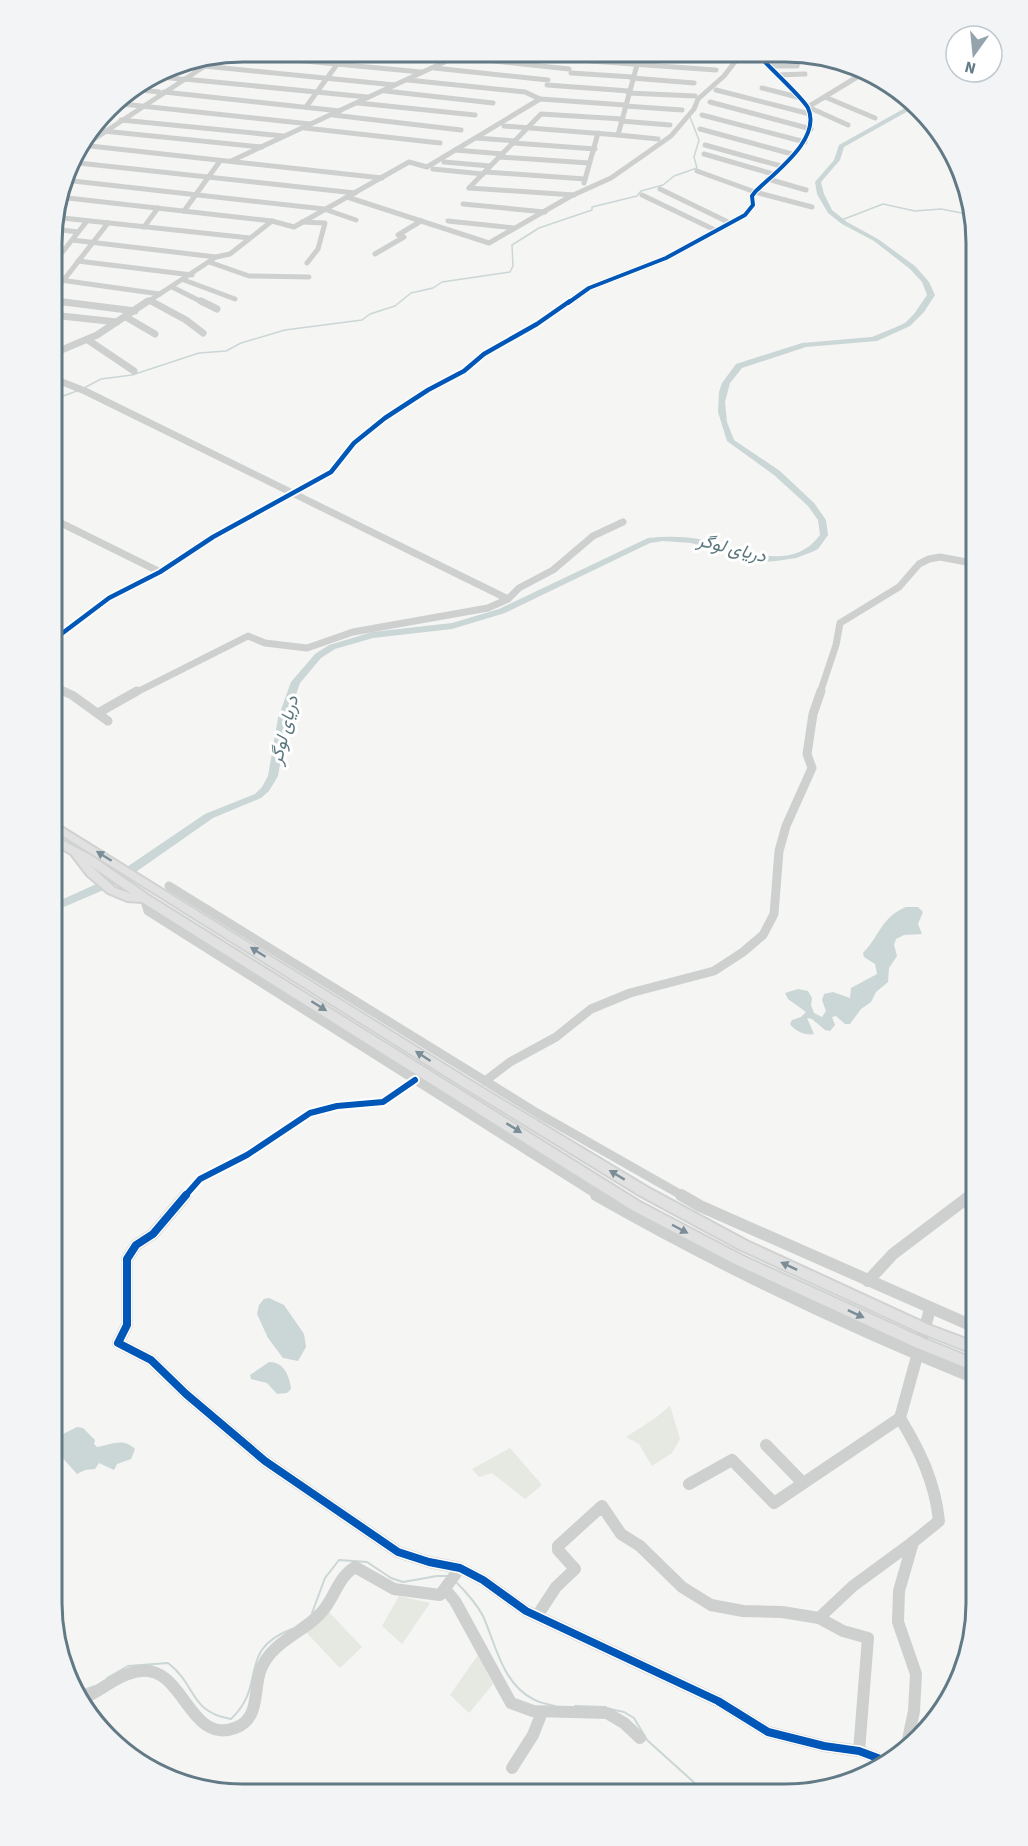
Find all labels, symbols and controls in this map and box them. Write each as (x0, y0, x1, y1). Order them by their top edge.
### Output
north arrow (944, 24, 1004, 84)
text: N (962, 56, 978, 80)
water label: دریای لوگر (694, 528, 769, 569)
water label: دریای لوگر (264, 693, 305, 768)
one-way arrow (96, 851, 112, 862)
one-way arrow (249, 947, 266, 958)
one-way arrow (310, 1001, 327, 1012)
one-way arrow (415, 1050, 431, 1061)
one-way arrow (506, 1123, 522, 1134)
one-way arrow (608, 1170, 625, 1181)
one-way arrow (672, 1225, 689, 1234)
one-way arrow (780, 1262, 797, 1271)
one-way arrow (848, 1309, 866, 1319)

